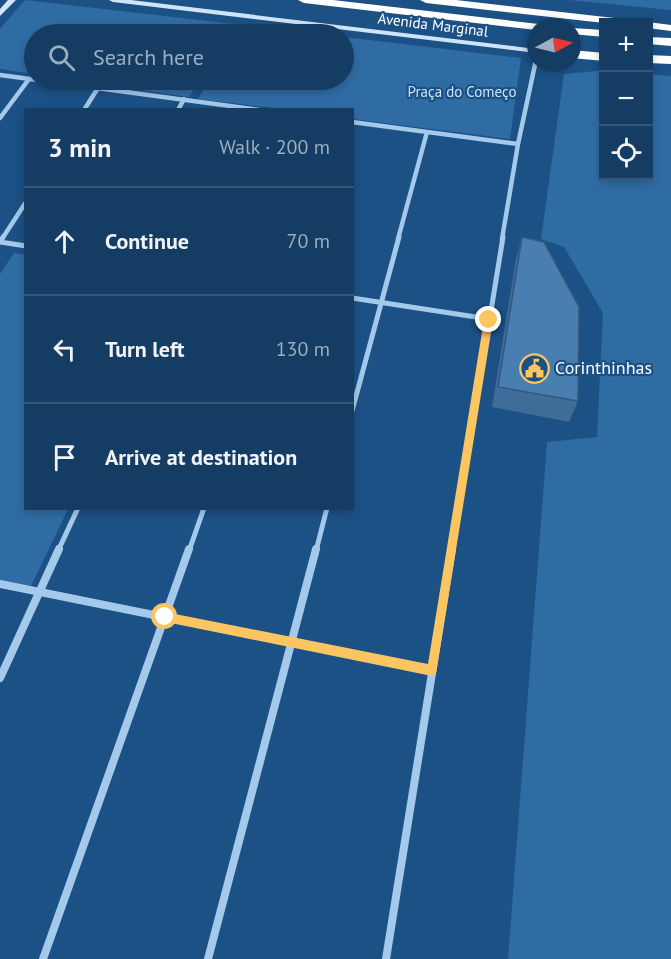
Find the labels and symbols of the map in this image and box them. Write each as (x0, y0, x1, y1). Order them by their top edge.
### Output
street label: Avenida Marginal (377, 8, 490, 41)
north arrow (527, 18, 581, 72)
park label: Praça do Começo (408, 82, 516, 101)
route end (475, 306, 501, 332)
public building icon: Corinthinhas (518, 352, 550, 384)
place label: Corinthinhas (555, 356, 652, 379)
route start (151, 603, 177, 629)

